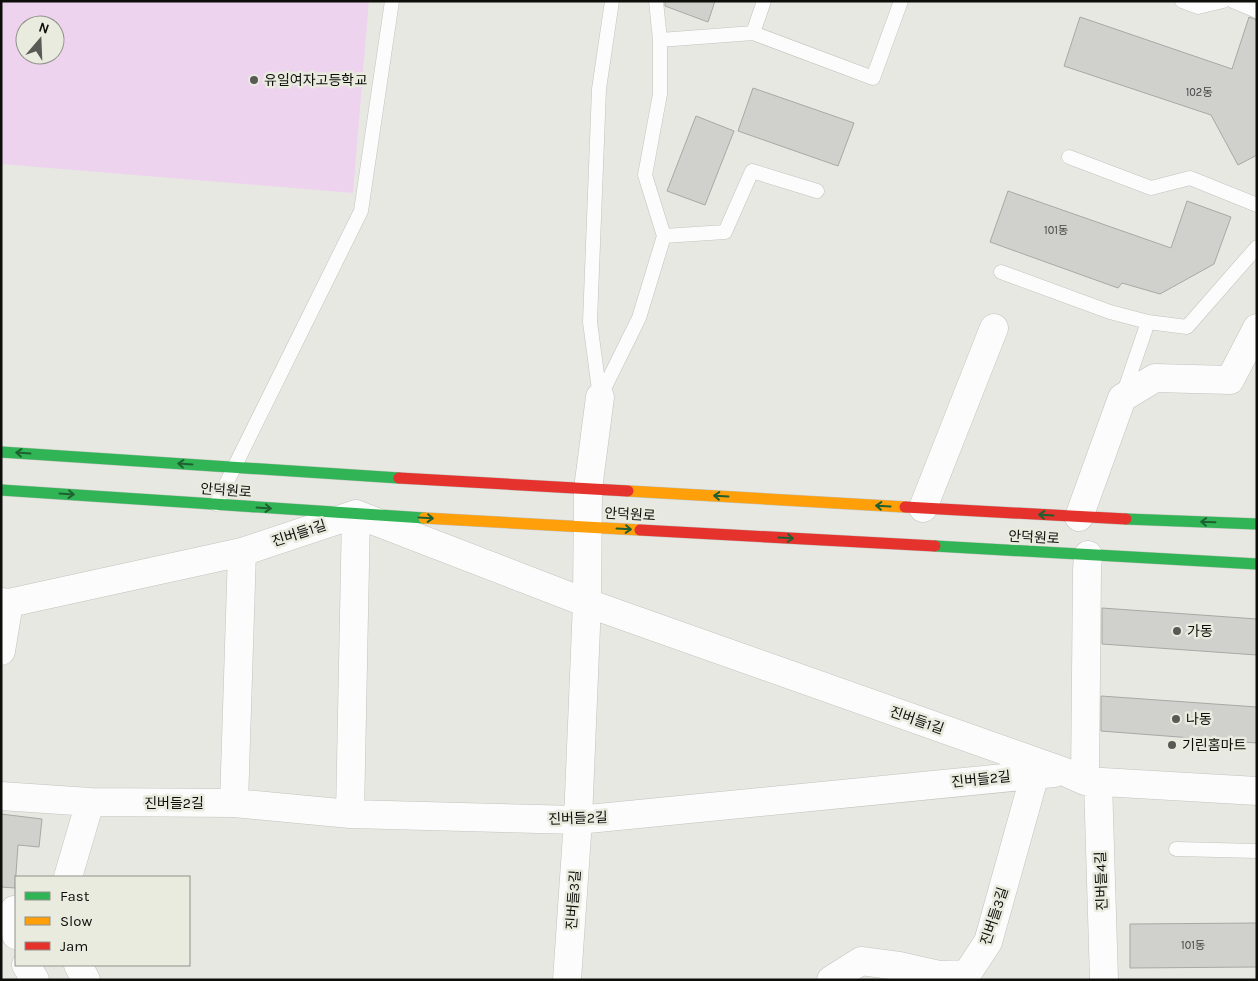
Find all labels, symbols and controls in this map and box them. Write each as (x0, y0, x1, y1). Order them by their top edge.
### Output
north arrow (15, 15, 65, 65)
text: N (37, 19, 52, 38)
place label: 유일여자고등학교 (264, 72, 367, 89)
marker: 유일여자고등학교 (248, 74, 260, 86)
house number: 102동 (1186, 86, 1212, 99)
house number: 101동 (1044, 224, 1068, 237)
one-way arrow (15, 449, 31, 458)
one-way arrow (177, 460, 193, 469)
street label: 안덕원로 (200, 480, 252, 501)
one-way arrow (59, 490, 75, 499)
one-way arrow (713, 492, 729, 501)
one-way arrow (876, 501, 892, 510)
one-way arrow (256, 503, 272, 512)
street label: 안덕원로 (604, 505, 656, 524)
one-way arrow (1038, 510, 1054, 519)
one-way arrow (418, 514, 434, 523)
street label: 진버들1길 (270, 517, 328, 550)
one-way arrow (1200, 517, 1216, 527)
one-way arrow (615, 524, 631, 533)
street label: 안덕원로 (1008, 528, 1060, 547)
one-way arrow (778, 534, 794, 543)
place label: 가동 (1187, 623, 1213, 640)
marker: 가동 (1171, 625, 1183, 637)
street label: 진버들1길 (888, 703, 946, 738)
place label: 나동 (1186, 711, 1212, 728)
marker: 나동 (1170, 713, 1182, 725)
place label: 기린홈마트 (1182, 737, 1247, 754)
marker: 기린홈마트 (1166, 739, 1178, 751)
street label: 진버들2길 (951, 768, 1012, 791)
street label: 진버들2길 (144, 795, 204, 812)
street label: 진버들2길 (548, 809, 608, 828)
street label: 진버들4길 (1092, 851, 1111, 911)
street label: 진버들3길 (563, 870, 584, 930)
legend (15, 876, 190, 966)
street label: 진버들3길 (977, 885, 1012, 947)
text: Fast (60, 887, 90, 905)
text: Slow (60, 912, 92, 930)
text: Jam (60, 937, 88, 955)
house number: 101동 (1181, 939, 1205, 952)

